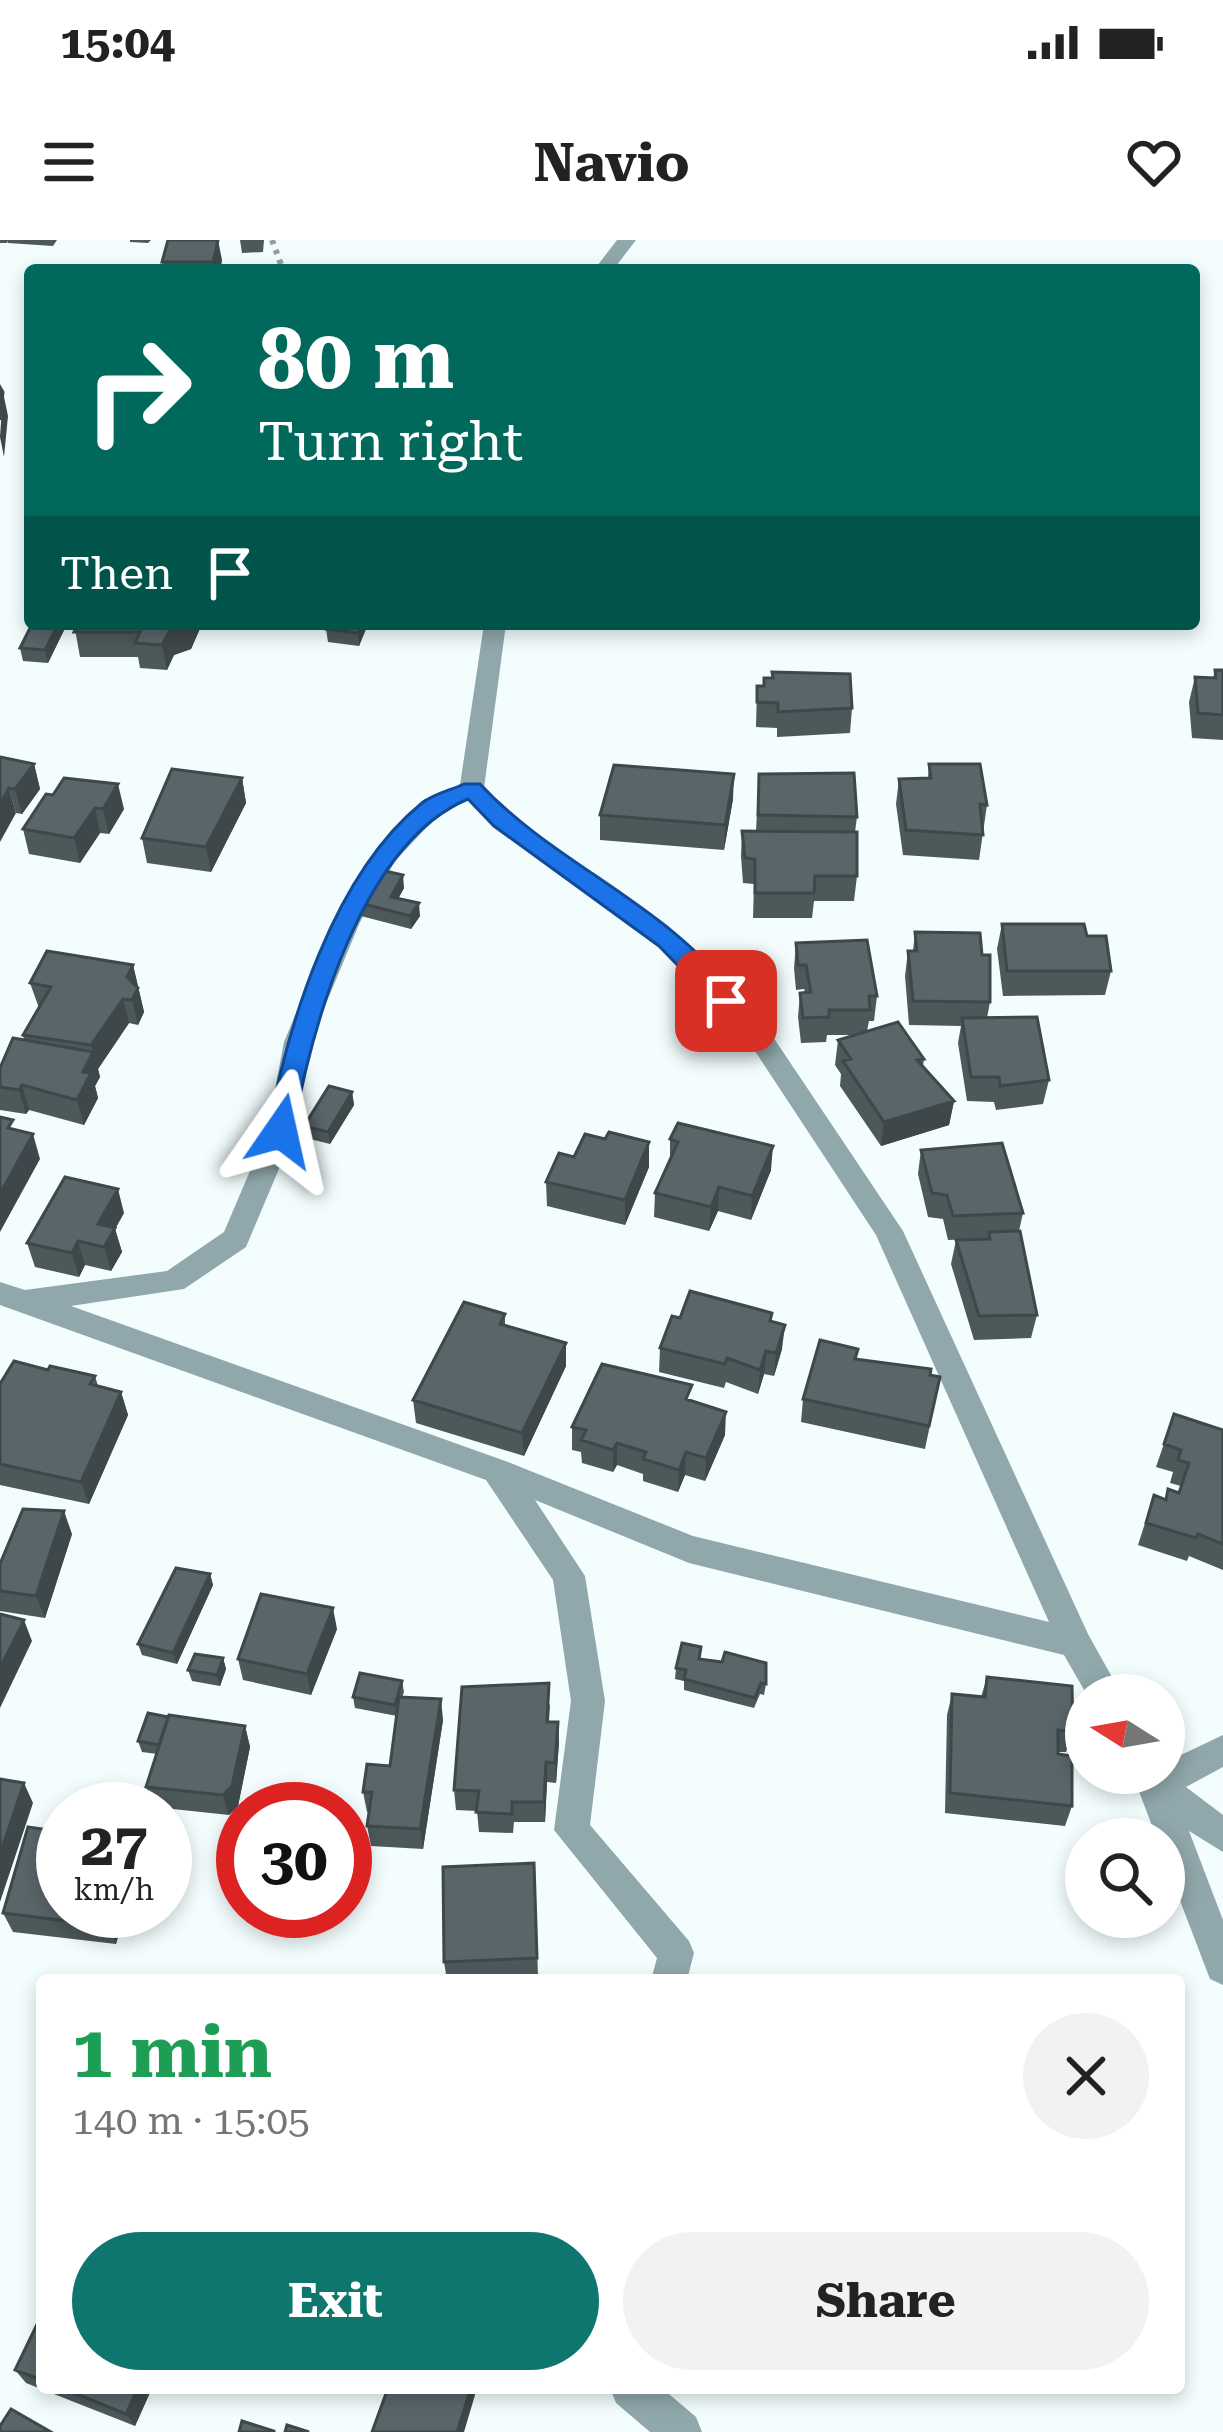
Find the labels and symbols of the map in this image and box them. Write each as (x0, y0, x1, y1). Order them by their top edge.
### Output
pin (675, 950, 777, 1052)
position arrow (218, 1068, 344, 1194)
north arrow (1065, 1674, 1185, 1794)
speed limit sign: 30 (216, 1782, 372, 1938)

